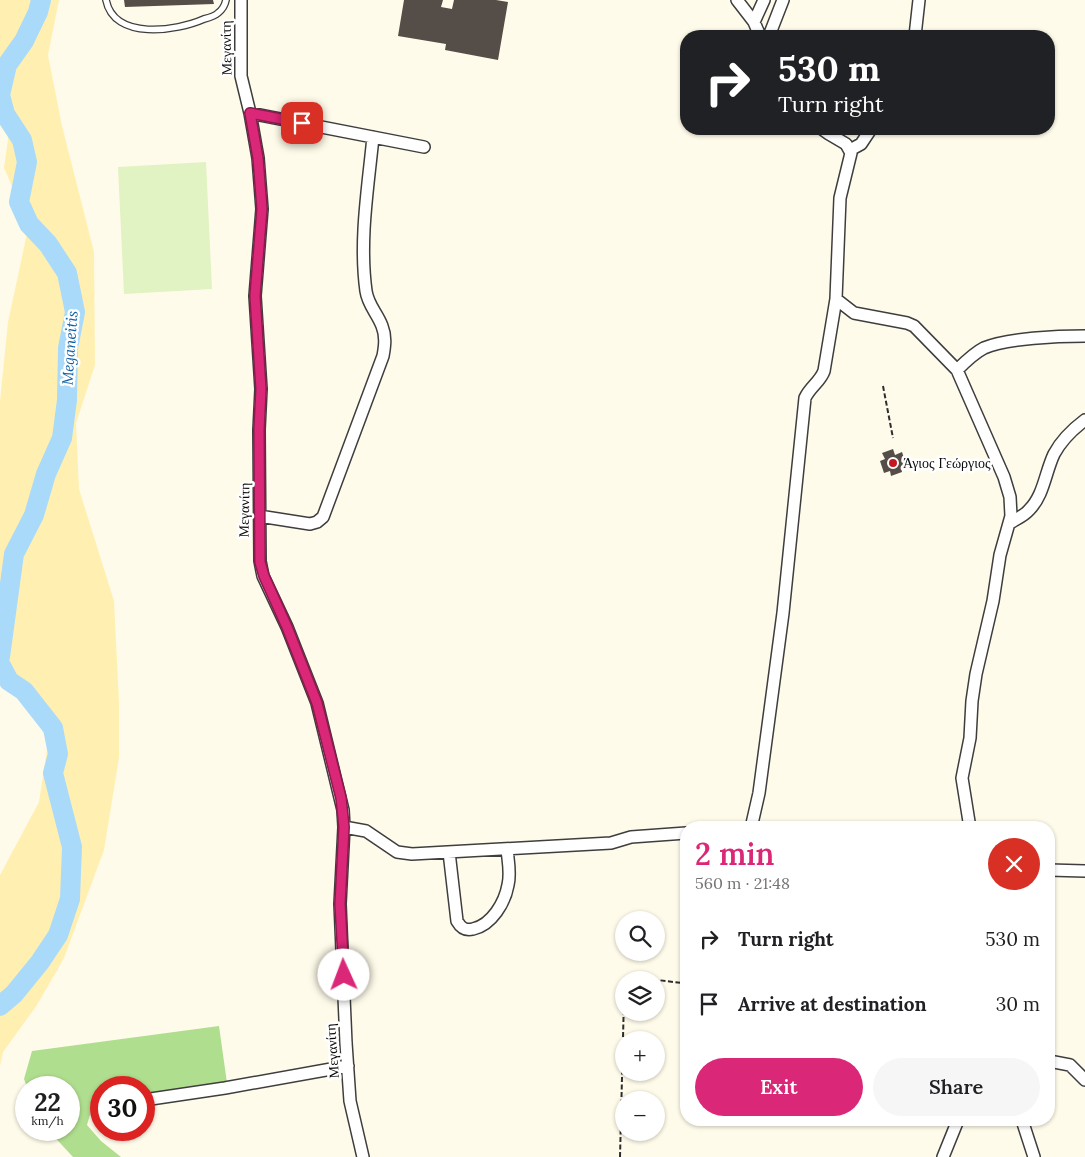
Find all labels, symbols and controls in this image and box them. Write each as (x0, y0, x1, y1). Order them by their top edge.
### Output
street label: Μεγανίτη (217, 20, 235, 76)
text: 530 m (778, 46, 880, 91)
icon: right (695, 50, 760, 115)
text: Turn right (778, 90, 883, 118)
pin (281, 102, 323, 144)
icon: arrive (288, 109, 316, 137)
water label: Meganeitis (57, 310, 82, 386)
place label: Άγιος Γεώργιος (903, 454, 991, 472)
marker: Άγιος Γεώργιος (887, 457, 899, 469)
street label: Μεγανίτη (235, 482, 253, 538)
text: 2 min (695, 835, 774, 873)
button: close (988, 838, 1040, 890)
text: 560 m · 21:48 (695, 873, 790, 893)
map controls (615, 911, 665, 1141)
button: search (615, 911, 665, 961)
icon: right (695, 925, 723, 953)
text: Turn right (738, 927, 834, 951)
text: 530 m (985, 927, 1040, 951)
position arrow (317, 948, 369, 1000)
button: layers (615, 971, 665, 1021)
icon: arrive (695, 990, 723, 1018)
text: Arrive at destination (738, 992, 927, 1016)
text: 30 m (996, 992, 1040, 1016)
street label: Μεγανίτη (321, 1023, 343, 1079)
button: + (615, 1031, 665, 1081)
button: Exit (695, 1058, 863, 1116)
button: Share (873, 1058, 1040, 1116)
speed limit sign: 30 (90, 1076, 155, 1141)
text: 22 (34, 1086, 61, 1118)
button: − (615, 1091, 665, 1141)
text: km/h (31, 1113, 64, 1128)

